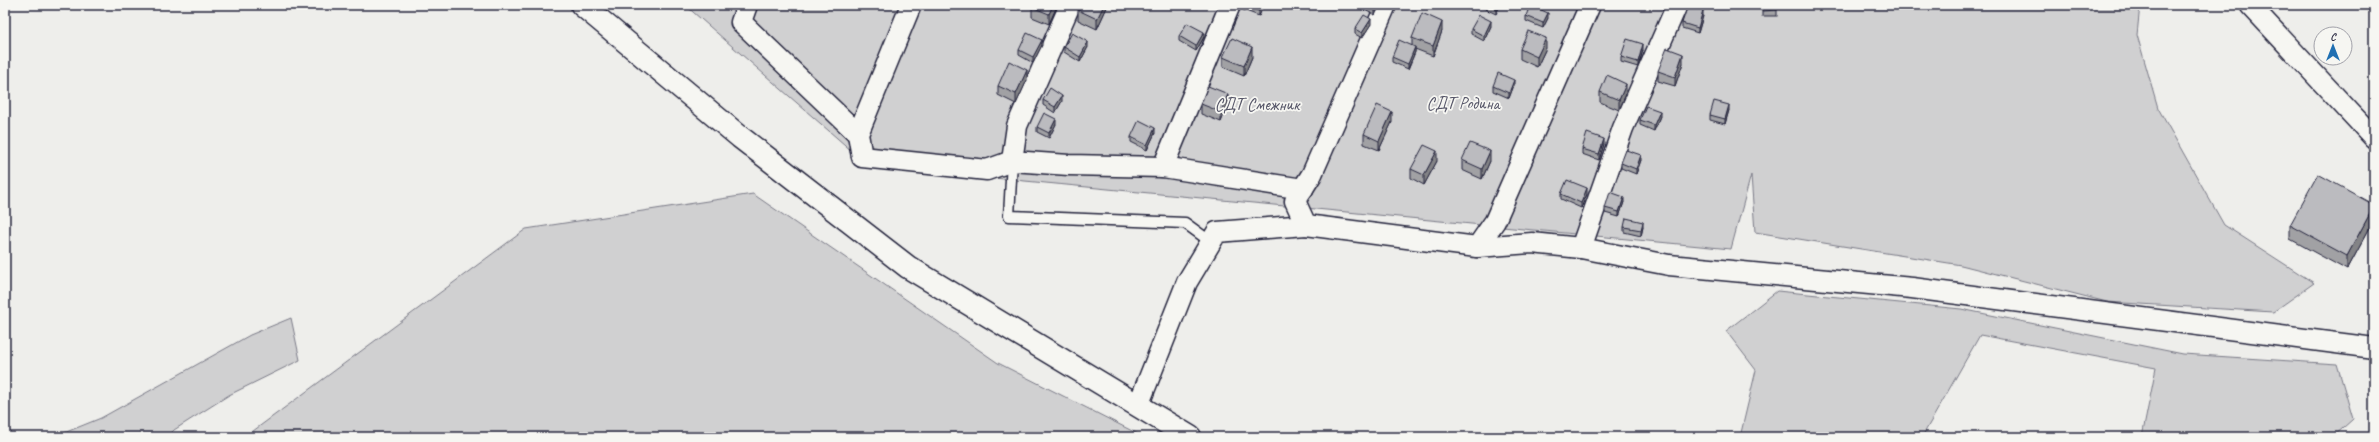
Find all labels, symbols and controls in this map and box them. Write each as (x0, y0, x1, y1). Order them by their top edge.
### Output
north arrow (2313, 26, 2353, 66)
text: С (2330, 29, 2337, 43)
park label: СДТ Родина (1427, 93, 1501, 114)
park label: СДТ Смежник (1215, 94, 1301, 115)

